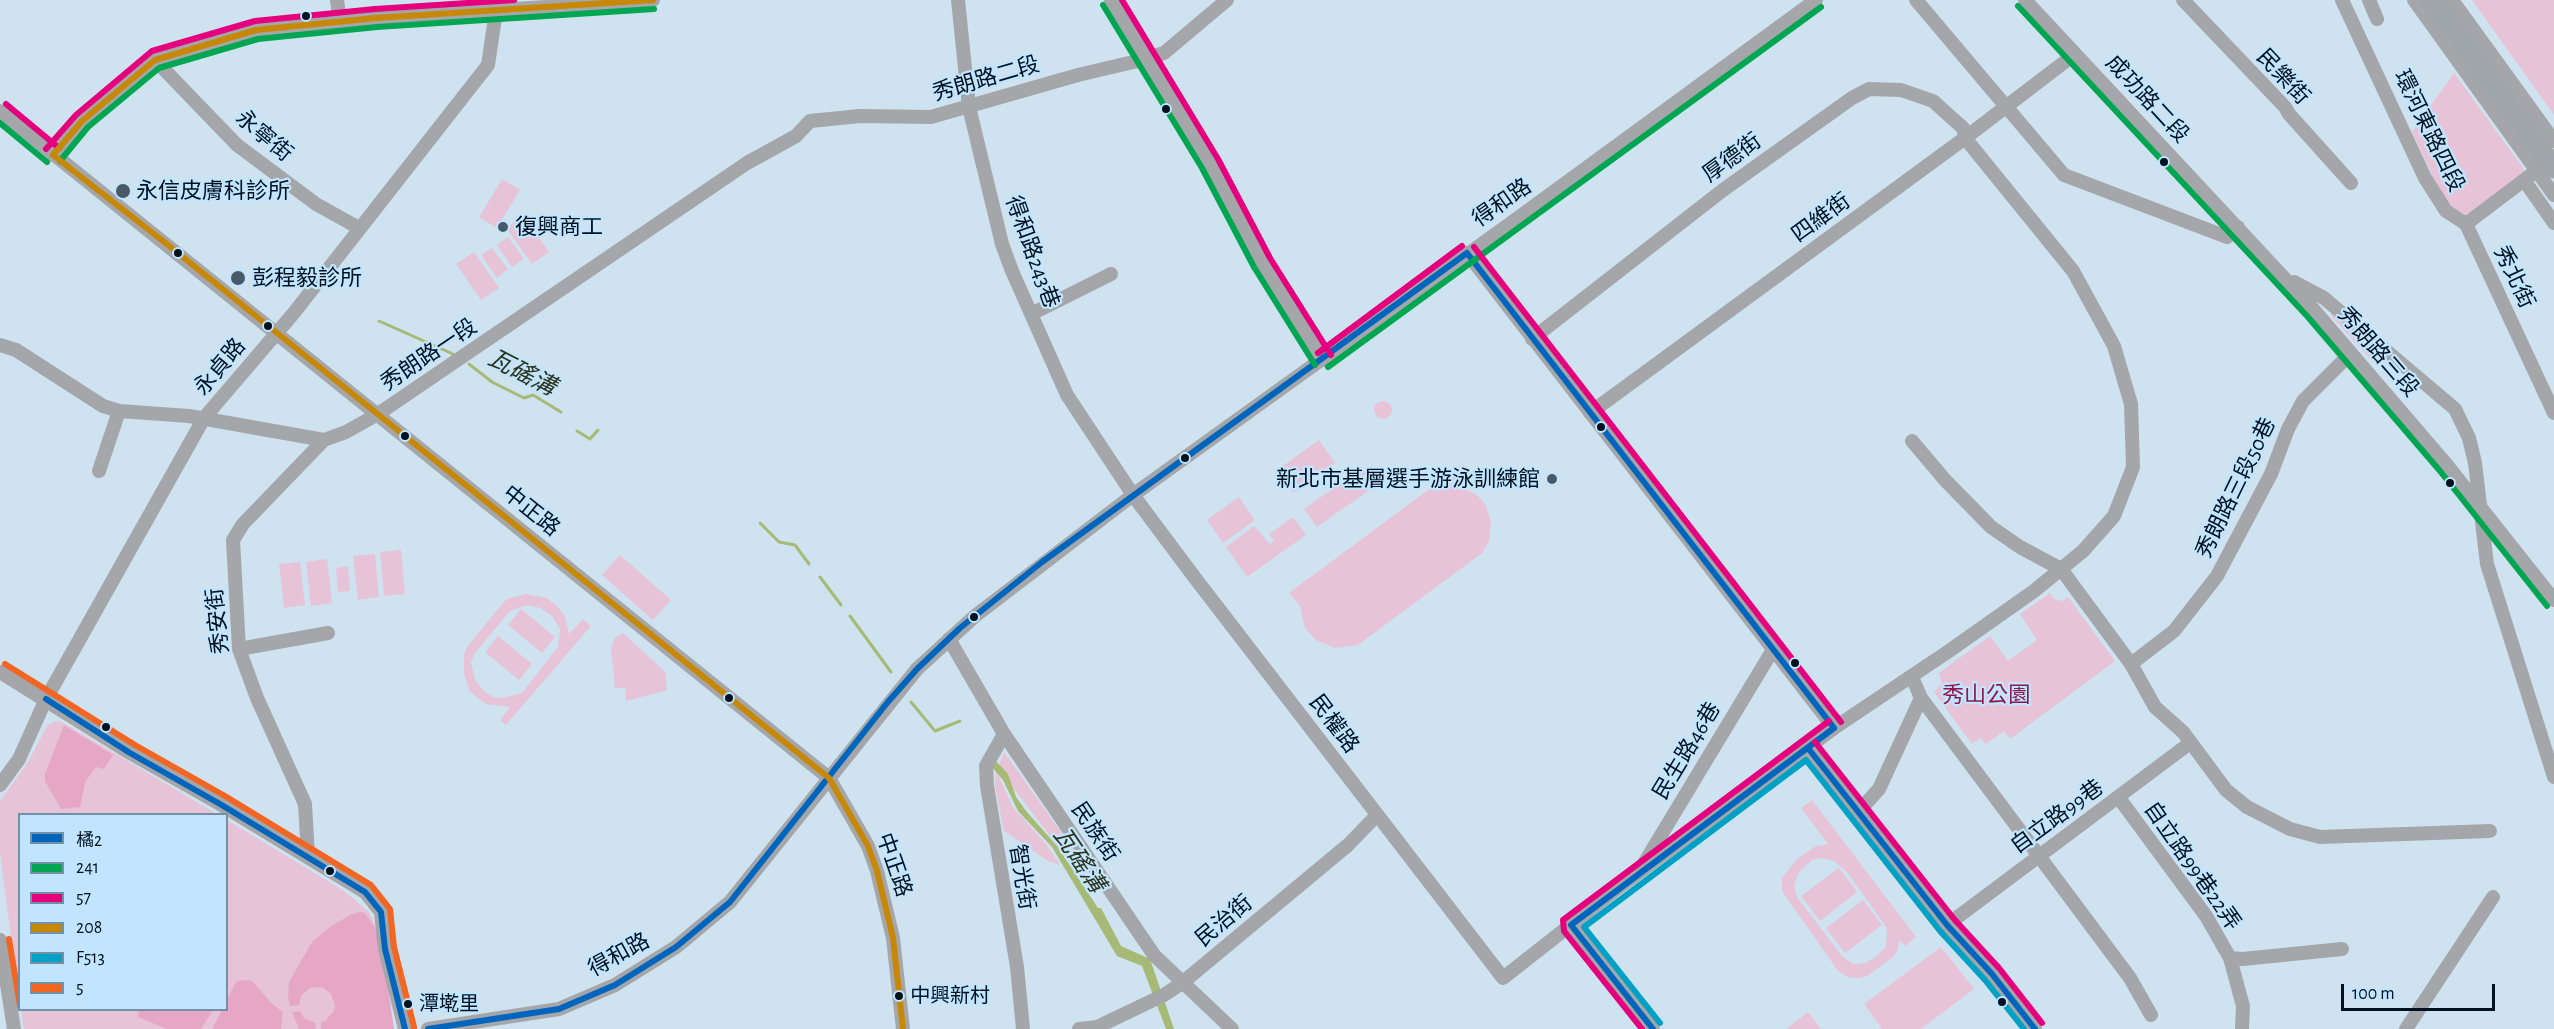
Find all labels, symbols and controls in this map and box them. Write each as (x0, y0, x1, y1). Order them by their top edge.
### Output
unlabelled marker (300, 10, 312, 22)
street label: 民樂街 (2251, 44, 2315, 110)
street label: 成功路二段 (2100, 50, 2194, 148)
street label: 秀朗路二段 (929, 51, 1043, 107)
street label: 環河東路四段 (2388, 66, 2470, 196)
unlabelled marker (1160, 103, 1172, 115)
street label: 永寧街 (230, 105, 298, 167)
street label: 厚德街 (1698, 128, 1766, 188)
unlabelled marker (2158, 156, 2170, 168)
street label: 得和路 (1467, 173, 1537, 233)
place label: 永信皮膚科診所 (136, 178, 290, 204)
marker: 永信皮膚科診所 (114, 182, 132, 200)
street label: 四維街 (1787, 188, 1855, 248)
street label: 得和路243巷 (999, 192, 1065, 312)
place label: 復興商工 (515, 214, 603, 240)
marker: 復興商工 (496, 220, 510, 234)
street label: 秀北街 (2488, 242, 2540, 312)
unlabelled marker (172, 247, 184, 259)
place label: 彭程毅診所 (252, 265, 362, 291)
marker: 彭程毅診所 (229, 269, 247, 287)
street label: 秀朗路三段 (2332, 302, 2424, 402)
street label: 秀朗路一段 (376, 313, 482, 397)
unlabelled marker (262, 320, 274, 332)
street label: 永貞路 (189, 333, 251, 401)
water label: 瓦磘溝 (483, 344, 561, 402)
street label: 秀朗路三段50巷 (2191, 414, 2281, 562)
unlabelled marker (1595, 421, 1607, 433)
unlabelled marker (399, 430, 411, 442)
unlabelled marker (1179, 452, 1191, 464)
place label: 新北市基層選手游泳訓練館 (1276, 466, 1540, 492)
marker: 新北市基層選手游泳訓練館 (1545, 472, 1559, 486)
unlabelled marker (2444, 477, 2456, 489)
street label: 中正路 (497, 480, 565, 542)
street label: 秀安街 (201, 587, 235, 655)
unlabelled marker (968, 611, 980, 623)
unlabelled marker (1789, 657, 1801, 669)
park label: 秀山公園 (1942, 682, 2030, 708)
street label: 民權路 (1304, 690, 1364, 758)
unlabelled marker (723, 692, 735, 704)
street label: 民生路46巷 (1648, 698, 1726, 804)
unlabelled marker (100, 721, 112, 733)
street label: 自立路99巷 (2005, 774, 2109, 860)
street label: 民族街 (1066, 797, 1124, 867)
street label: 自立路99巷22弄 (2138, 797, 2246, 935)
legend (18, 813, 228, 1011)
water label: 瓦磘溝 (1047, 822, 1111, 898)
street label: 中正路 (871, 830, 917, 900)
text: 橘2 (76, 832, 102, 850)
street label: 智光街 (1004, 842, 1040, 912)
text: 241 (76, 859, 99, 877)
unlabelled marker (324, 865, 336, 877)
text: 57 (76, 889, 91, 907)
street label: 民治街 (1190, 890, 1258, 952)
text: 208 (76, 919, 102, 937)
street label: 得和路 (584, 927, 654, 983)
text: F513 (76, 949, 105, 967)
scale bar (2344, 972, 2498, 1010)
text: 5 (76, 979, 84, 997)
place label: 中興新村 (910, 984, 990, 1008)
text: 100 m (2352, 985, 2395, 1003)
marker: 中興新村 (893, 990, 905, 1002)
place label: 潭墘里 (419, 992, 479, 1016)
unlabelled marker (1996, 996, 2008, 1008)
marker: 潭墘里 (402, 998, 414, 1010)

